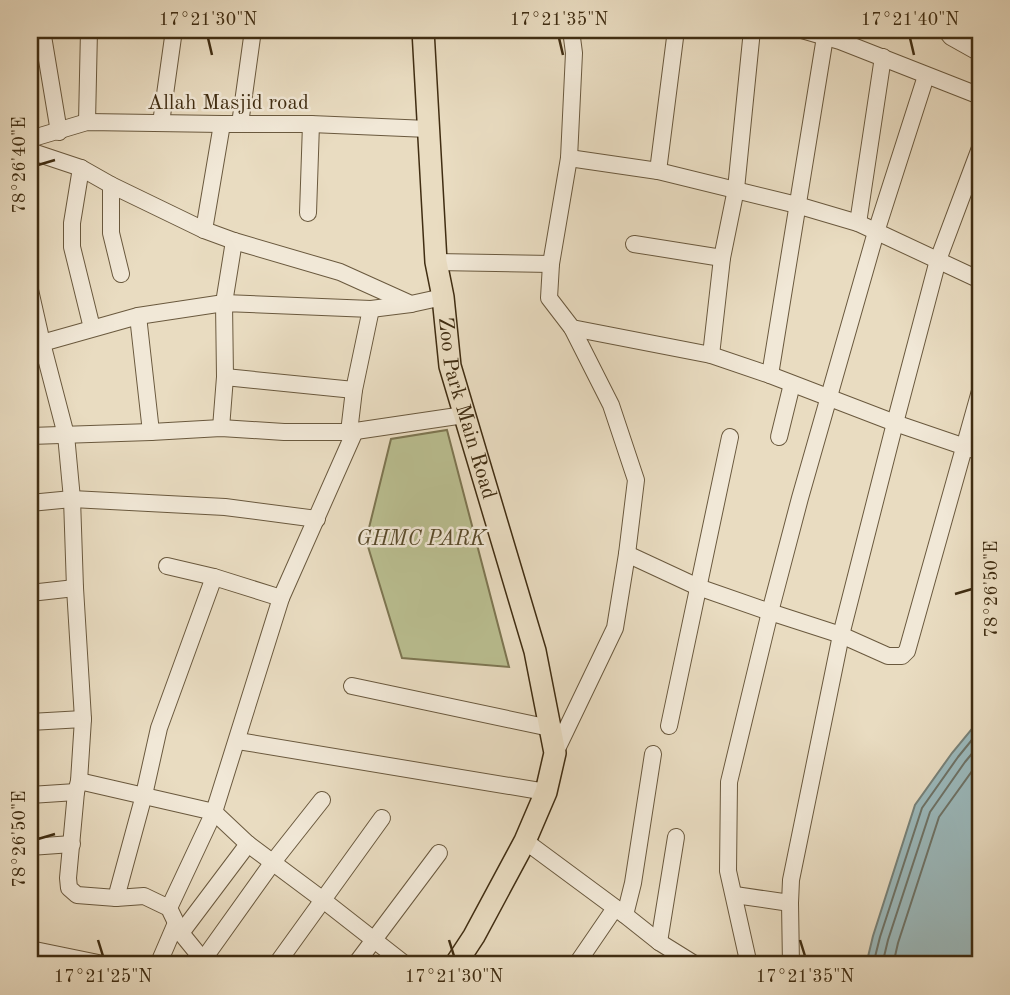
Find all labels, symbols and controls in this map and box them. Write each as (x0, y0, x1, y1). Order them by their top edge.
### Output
text: 17°21'30"N (159, 11, 257, 29)
text: 17°21'35"N (510, 11, 608, 29)
text: 17°21'40"N (861, 11, 959, 29)
street label: Allah Masjid road (147, 93, 309, 114)
text: 78°26'40"E (11, 117, 29, 213)
street label: Zoo Park Main Road (435, 316, 500, 502)
park label: GHMC PARK (356, 529, 488, 550)
text: 78°26'50"E (983, 541, 1001, 637)
text: 78°26'50"E (11, 791, 29, 887)
text: 17°21'25"N (54, 968, 152, 986)
text: 17°21'30"N (405, 968, 503, 986)
text: 17°21'35"N (756, 968, 854, 986)

